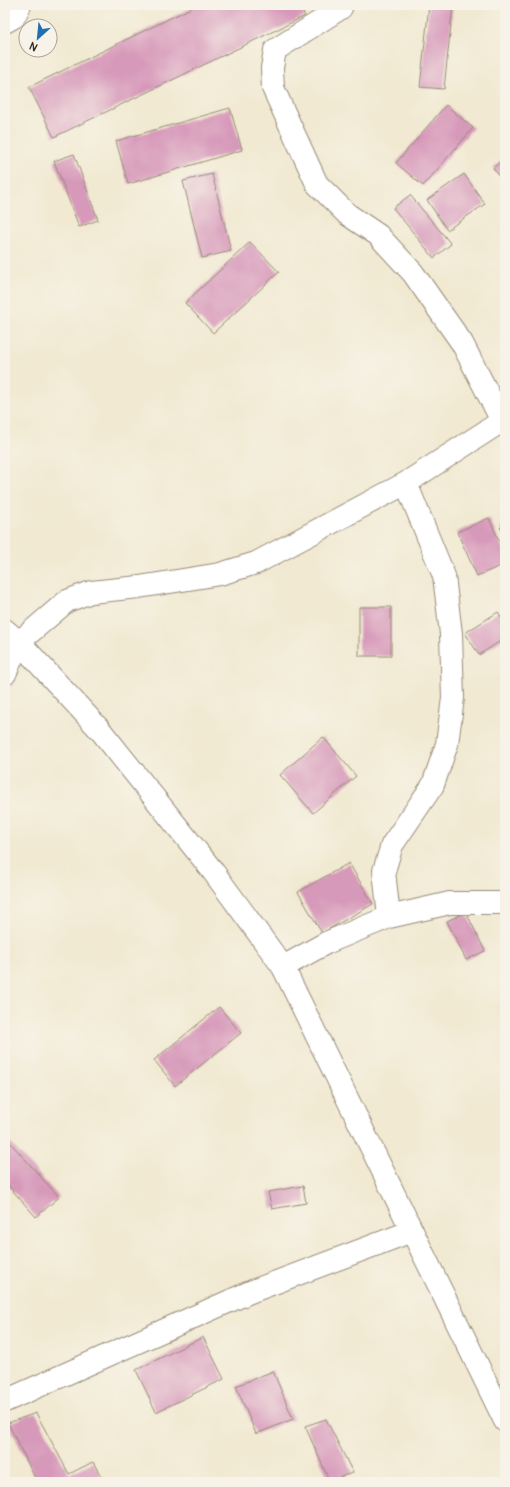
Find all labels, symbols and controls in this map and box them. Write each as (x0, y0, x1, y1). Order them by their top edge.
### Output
north arrow (18, 18, 58, 58)
text: N (27, 39, 40, 54)

